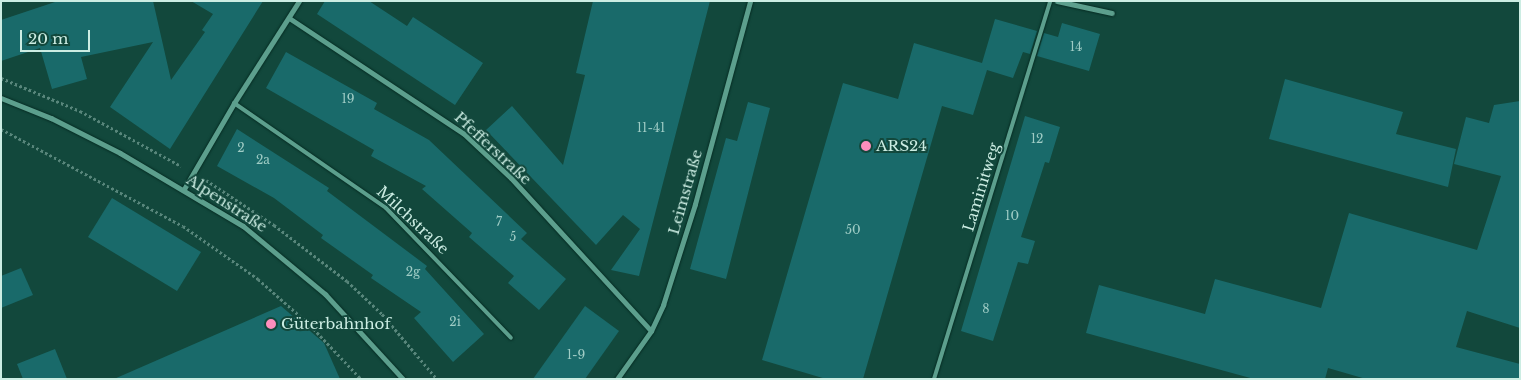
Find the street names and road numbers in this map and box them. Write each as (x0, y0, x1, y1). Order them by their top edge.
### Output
street label: Pfefferstraße (451, 108, 535, 188)
street label: Laminitweg (959, 141, 1003, 233)
street label: Leimstraße (664, 147, 706, 237)
street label: Alpenstraße (183, 170, 271, 236)
street label: Milchstraße (373, 182, 453, 258)

